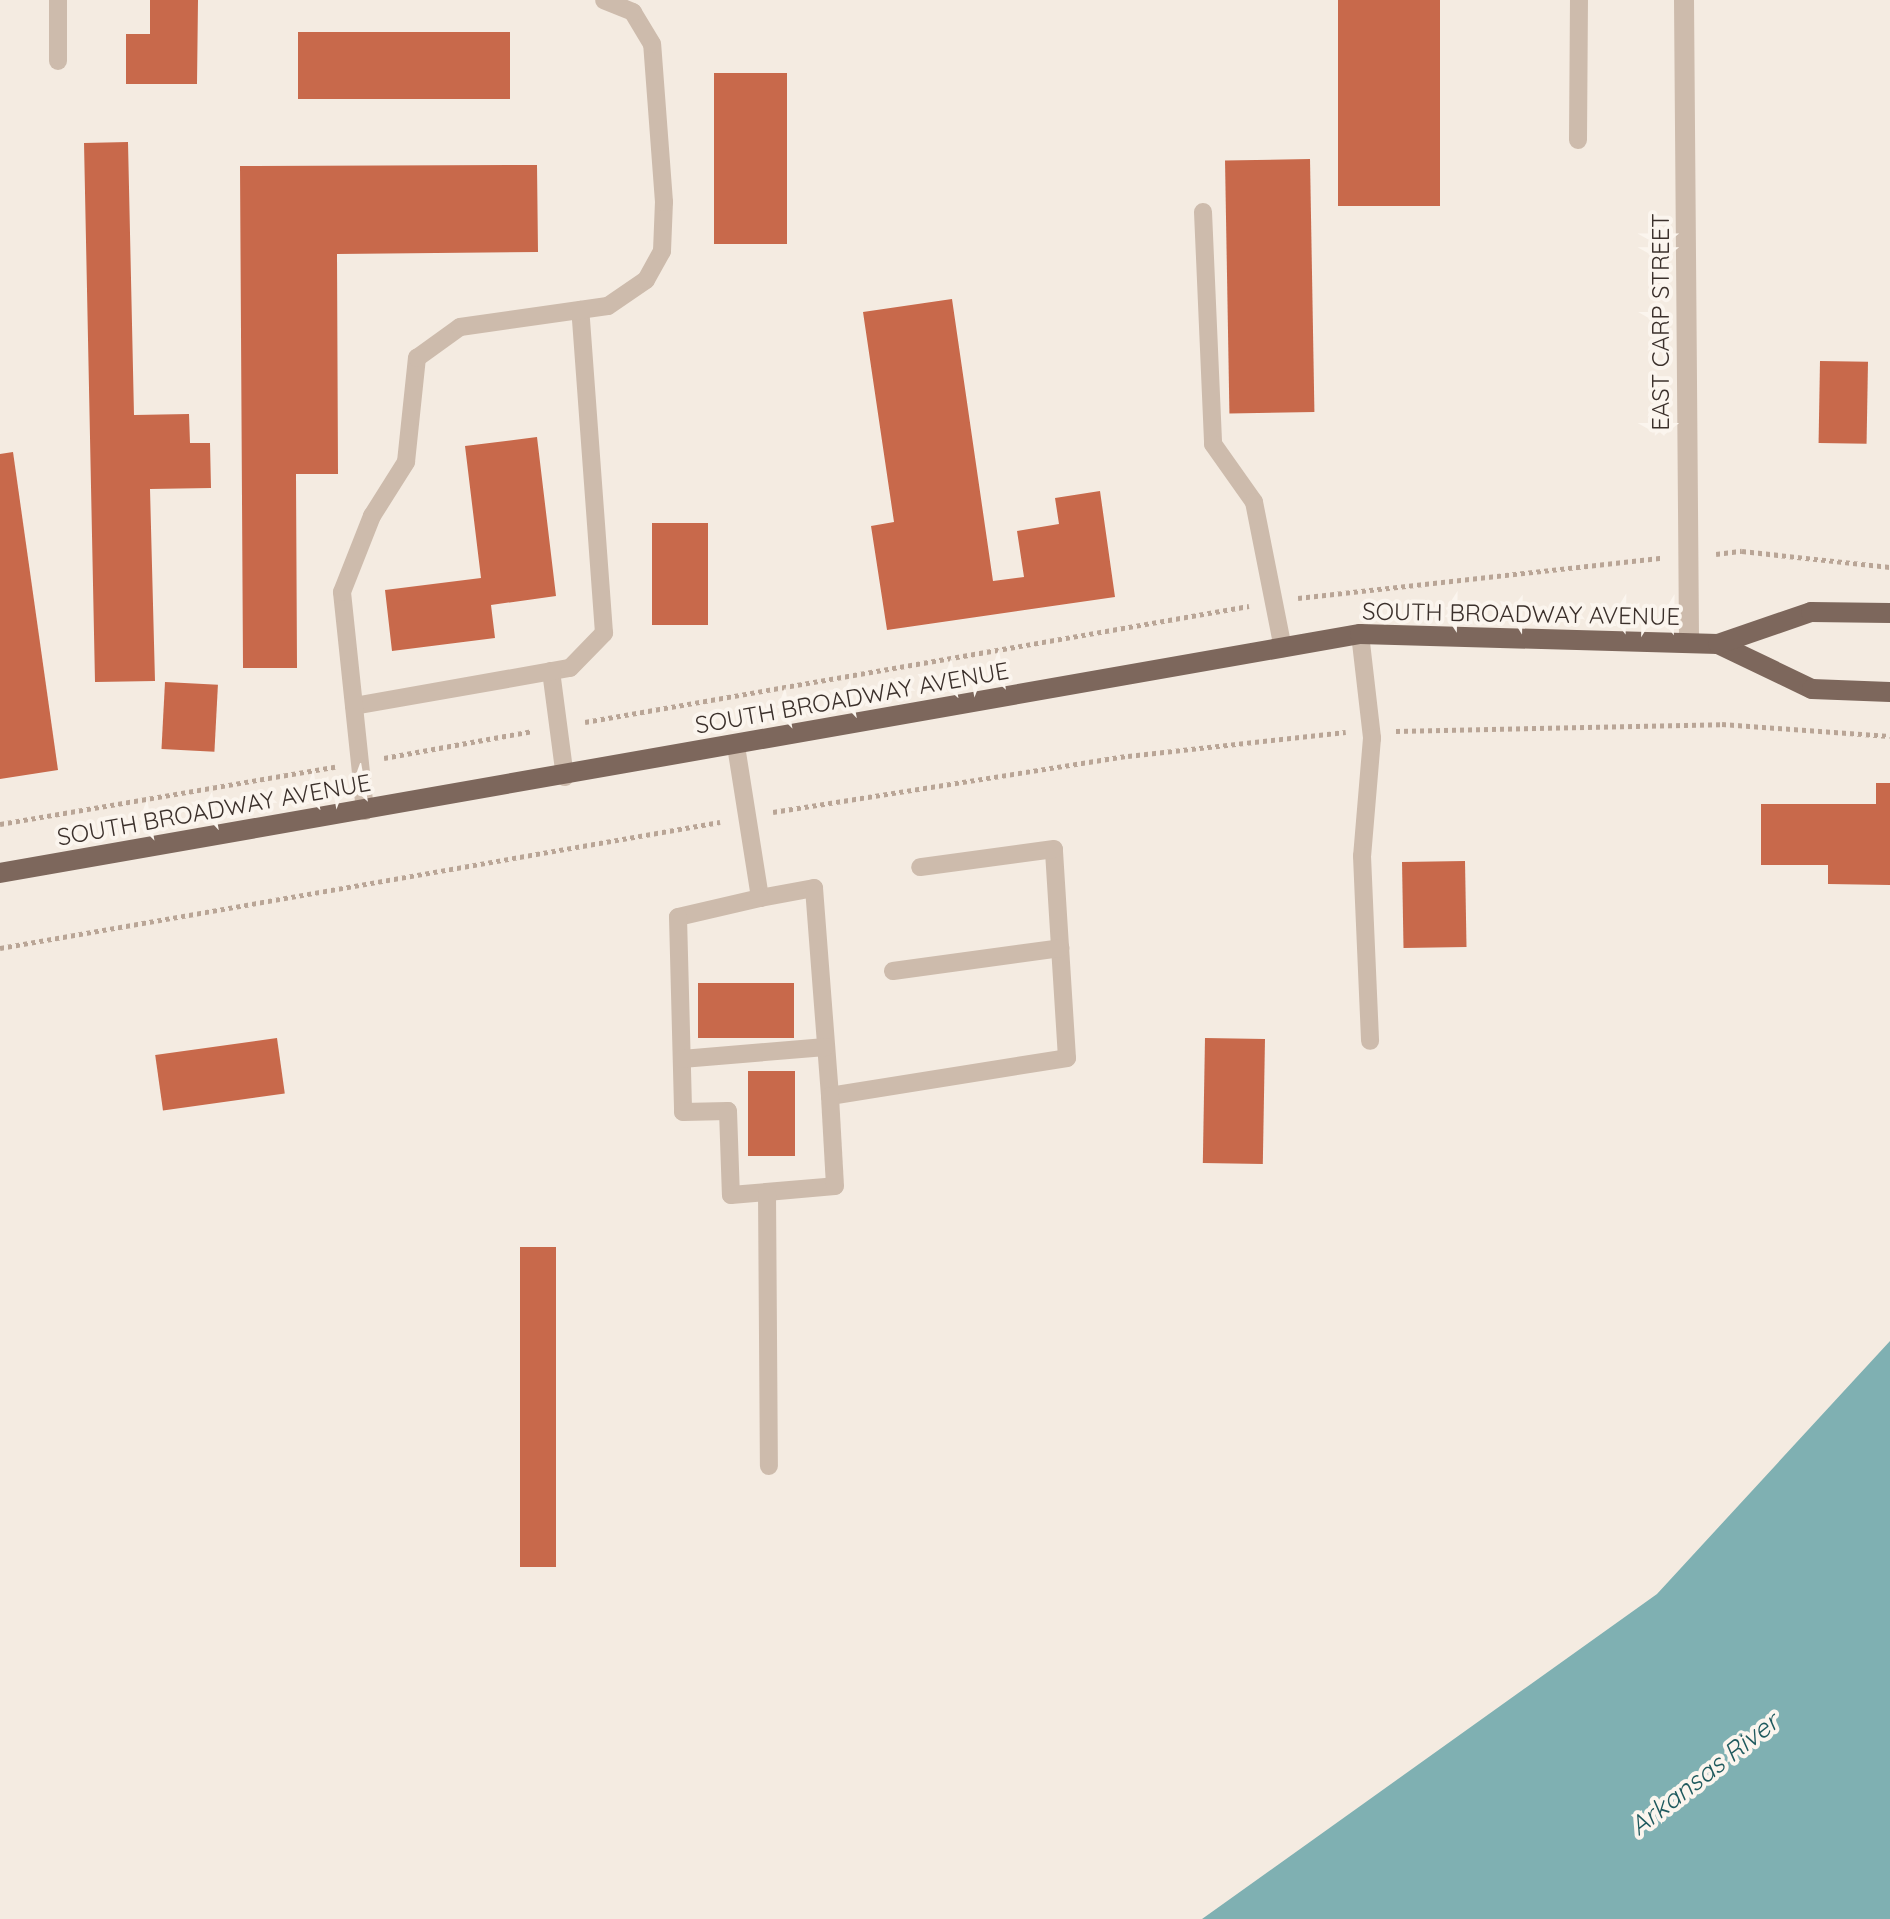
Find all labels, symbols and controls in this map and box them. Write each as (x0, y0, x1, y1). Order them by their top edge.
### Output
street label: EAST CARP STREET (1647, 213, 1675, 431)
street label: SOUTH BROADWAY AVENUE (1362, 597, 1680, 631)
street label: SOUTH BROADWAY AVENUE (693, 656, 1011, 740)
street label: SOUTH BROADWAY AVENUE (55, 768, 373, 852)
water label: Arkansas River (1623, 1706, 1785, 1842)

